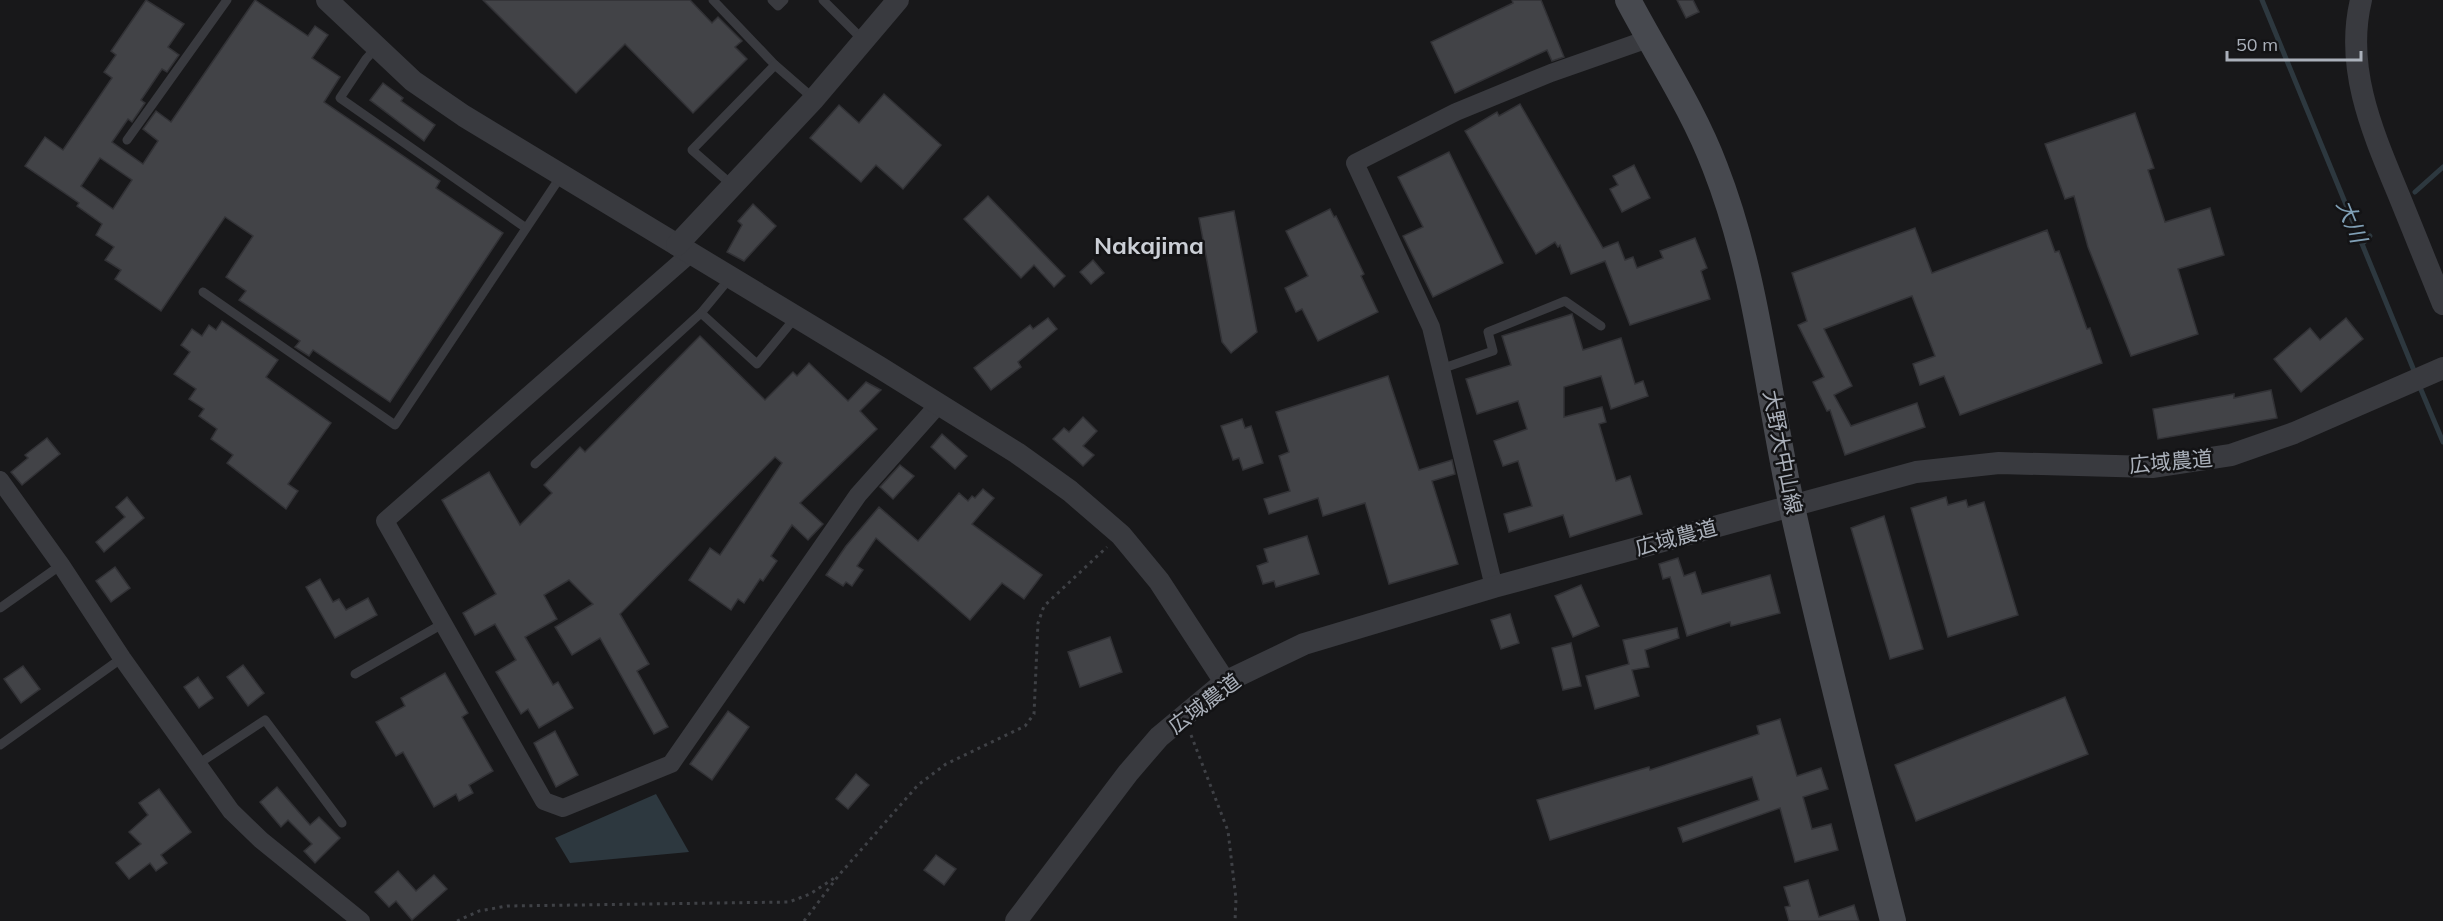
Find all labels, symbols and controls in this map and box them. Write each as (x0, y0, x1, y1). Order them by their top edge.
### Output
scale bar (2227, 24, 2360, 62)
text: 50 m (2236, 33, 2278, 56)
water label: 大川 (2331, 195, 2374, 248)
district label: Nakajima (1094, 230, 1204, 260)
street label: 大野大中山線 (1758, 388, 1808, 516)
street label: 広域農道 (2128, 444, 2214, 478)
street label: 広域農道 (1632, 514, 1720, 560)
street label: 広域農道 (1163, 667, 1245, 739)

